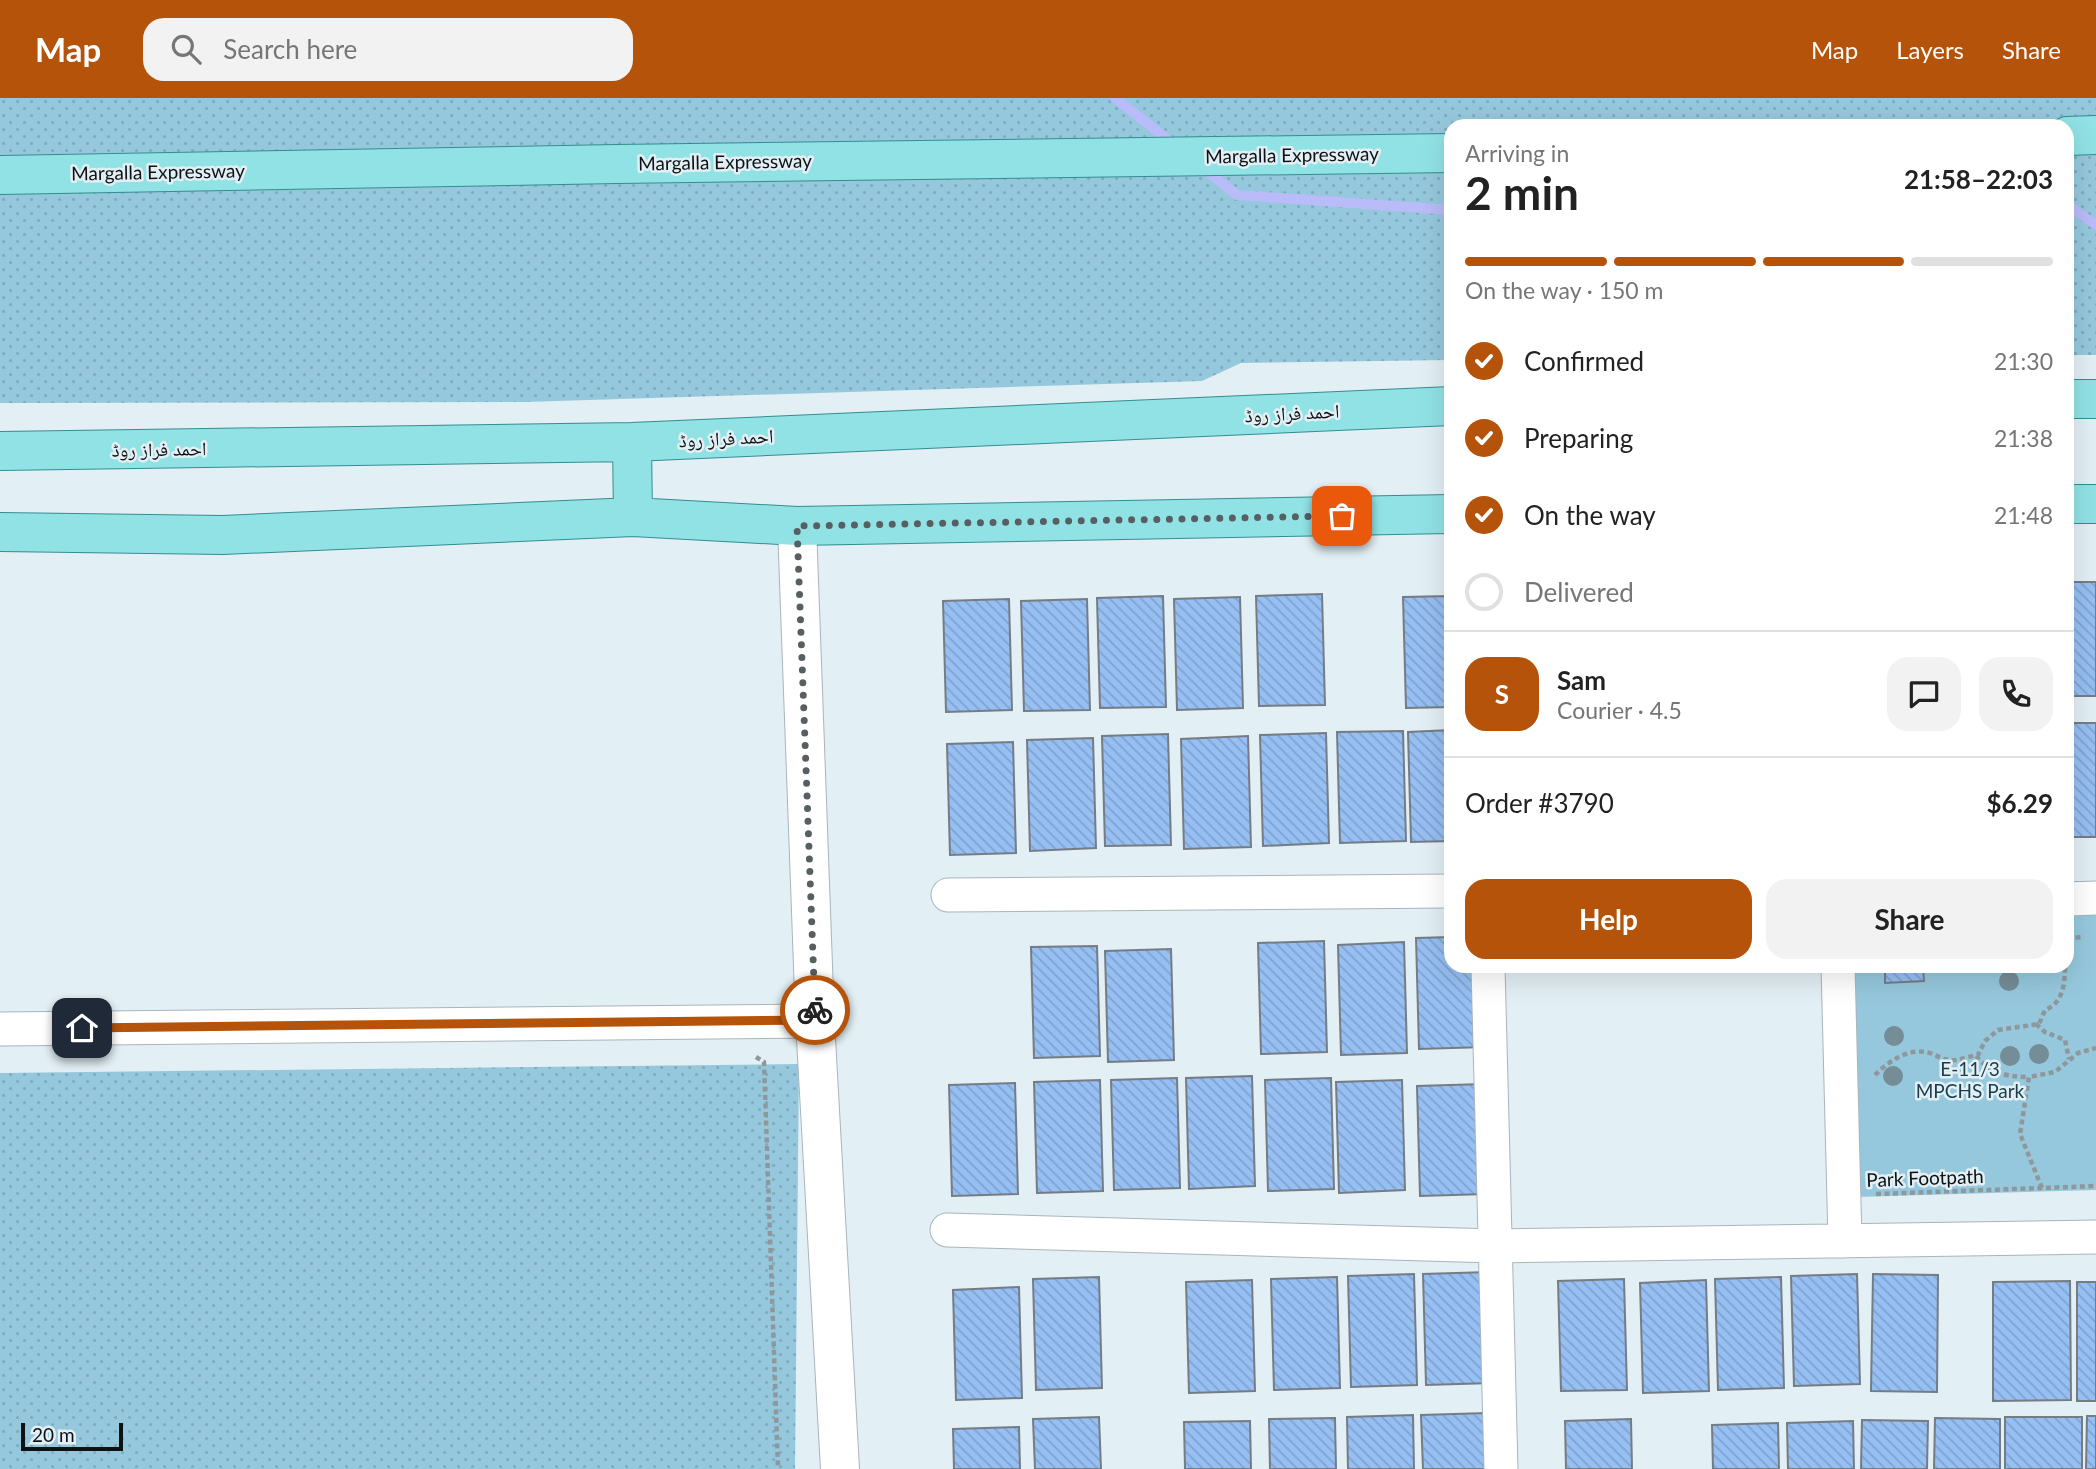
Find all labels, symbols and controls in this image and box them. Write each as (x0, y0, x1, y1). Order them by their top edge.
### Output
search box (143, 18, 633, 81)
text: Map (35, 29, 101, 69)
icon: search (167, 30, 205, 68)
text: Search here (223, 33, 357, 65)
text: Map (1811, 35, 1858, 64)
text: Layers (1896, 35, 1964, 64)
text: Share (2002, 35, 2061, 64)
text: Arriving in (1465, 139, 1569, 167)
street label: Margalla Expressway (1205, 141, 1379, 168)
street label: Margalla Expressway (638, 148, 812, 175)
street label: Margalla Expressway (71, 158, 245, 185)
text: 21:58–22:03 (1904, 163, 2053, 195)
text: 2 min (1465, 165, 1579, 220)
text: On the way · 150 m (1465, 276, 1664, 304)
icon: check (1465, 342, 1503, 380)
text: Confirmed (1524, 345, 1644, 377)
text: 21:30 (1994, 347, 2053, 375)
street label: احمد فراز روڈ (1244, 399, 1340, 427)
icon: check (1465, 419, 1503, 457)
text: Preparing (1524, 422, 1633, 454)
street label: احمد فراز روڈ (678, 424, 774, 452)
text: 21:38 (1994, 424, 2053, 452)
street label: احمد فراز روڈ (111, 436, 207, 462)
pin (1312, 486, 1372, 546)
icon: check (1465, 496, 1503, 534)
icon: bag (1323, 497, 1361, 535)
text: On the way (1524, 499, 1656, 531)
text: 21:48 (1994, 501, 2053, 529)
text: Delivered (1524, 576, 1634, 608)
button: chat (1887, 657, 1961, 731)
button: phone (1979, 657, 2053, 731)
text: Sam (1557, 664, 1606, 696)
text: S (1495, 678, 1509, 710)
text: Courier · 4.5 (1557, 696, 1682, 724)
text: Order #3790 (1465, 787, 1614, 819)
text: $6.29 (1987, 787, 2053, 819)
button: Help (1465, 879, 1752, 959)
button: Share (1766, 879, 2053, 959)
courier (780, 975, 850, 1045)
icon: bike (796, 991, 834, 1029)
pin (52, 998, 112, 1058)
icon: home (63, 1009, 101, 1047)
park label: E-11/3 MPCHS Park (1916, 1057, 2025, 1102)
street label: Park Footpath (1866, 1164, 1984, 1191)
scale bar (21, 1420, 122, 1452)
text: 20 m (32, 1423, 75, 1446)

